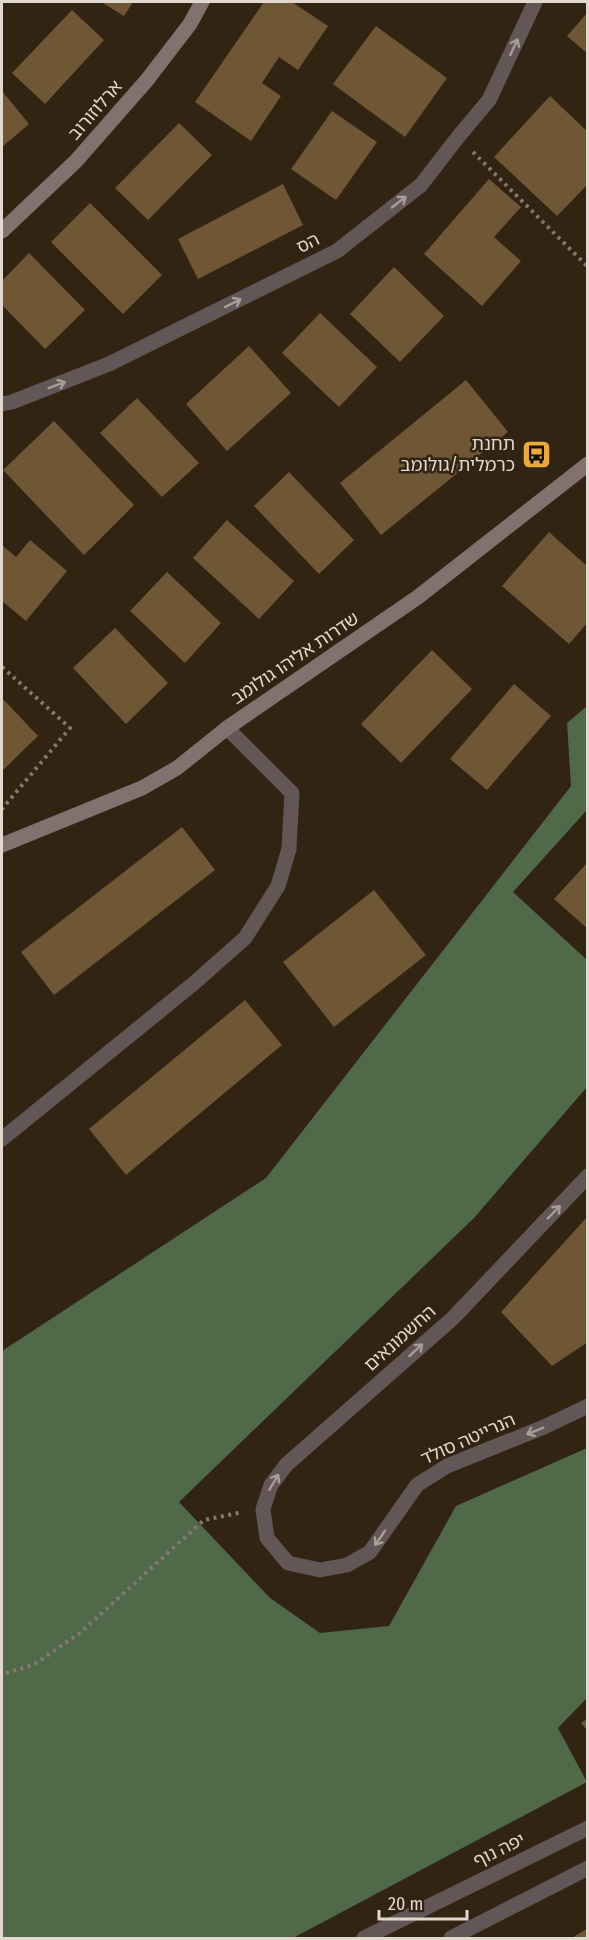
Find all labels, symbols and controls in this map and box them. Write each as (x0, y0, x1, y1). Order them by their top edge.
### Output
one-way arrow (508, 38, 520, 56)
street label: ארלוזורוב (63, 76, 127, 144)
one-way arrow (391, 196, 407, 209)
street label: הס (293, 228, 323, 258)
one-way arrow (224, 297, 242, 308)
one-way arrow (47, 378, 65, 389)
place label: תחנת כרמלית/גולומב (400, 433, 515, 476)
bus stop icon: תחנת כרמלית/גולומב (520, 438, 552, 470)
street label: שדרות אליהו גולומב (227, 607, 363, 709)
one-way arrow (547, 1204, 561, 1219)
street label: החשמונאים (360, 1300, 440, 1376)
one-way arrow (409, 1343, 424, 1357)
street label: הנרייטה סולד (417, 1408, 519, 1470)
one-way arrow (526, 1426, 544, 1437)
one-way arrow (269, 1474, 281, 1491)
one-way arrow (373, 1529, 385, 1546)
street label: יפה נוף (470, 1828, 528, 1872)
scale bar (379, 1883, 468, 1921)
text: 20 m (388, 1893, 423, 1915)

